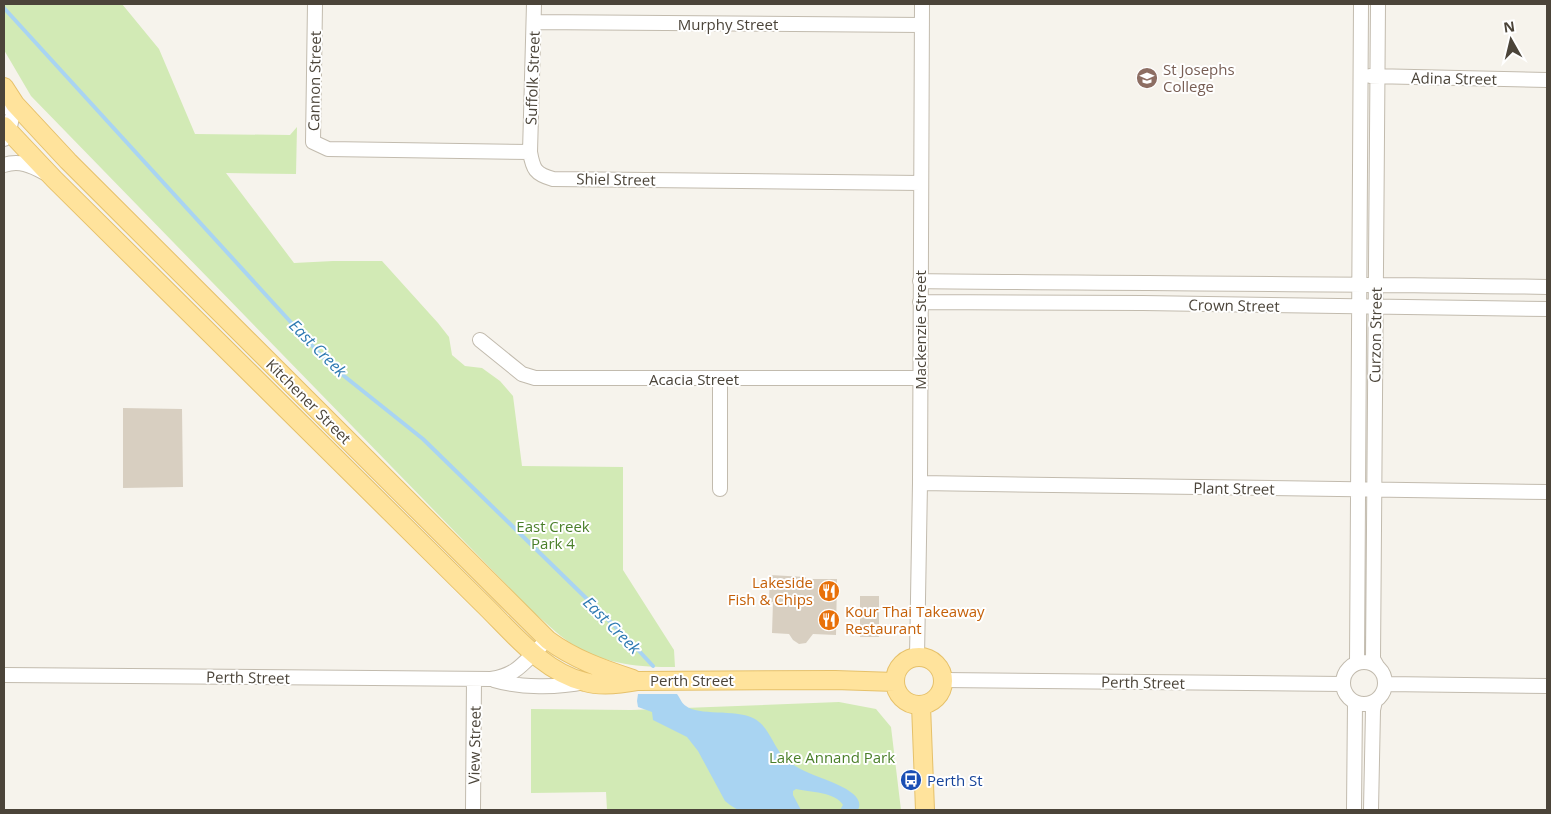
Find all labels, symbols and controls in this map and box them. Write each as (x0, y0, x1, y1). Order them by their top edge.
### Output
street label: Murphy Street (678, 14, 778, 34)
north arrow (1486, 15, 1536, 65)
text: N (1502, 16, 1516, 37)
street label: Cannon Street (303, 31, 325, 131)
street label: Suffolk Street (520, 31, 544, 125)
place label: St Josephs College (1163, 59, 1235, 96)
school or university icon: St Josephs College (1135, 66, 1159, 90)
street label: Adina Street (1411, 67, 1497, 89)
street label: Shiel Street (576, 168, 656, 190)
street label: Mackenzie Street (910, 270, 930, 390)
street label: Curzon Street (1364, 287, 1386, 383)
street label: Crown Street (1188, 294, 1280, 316)
water label: East Creek (284, 314, 352, 382)
street label: Kitchener Street (262, 354, 356, 448)
street label: Acacia Street (649, 369, 739, 389)
street label: Plant Street (1193, 477, 1275, 499)
park label: East Creek Park 4 (516, 516, 590, 553)
place label: Lakeside Fish & Chips (728, 572, 813, 609)
restaurant icon: Lakeside Fish & Chips (817, 579, 841, 603)
water label: East Creek (578, 591, 646, 659)
place label: Kour Thai Takeaway Restaurant (845, 601, 985, 638)
restaurant icon: Kour Thai Takeaway Restaurant (817, 608, 841, 632)
street label: Perth Street (206, 666, 290, 688)
street label: Perth Street (650, 670, 734, 690)
street label: Perth Street (1101, 671, 1185, 693)
street label: View Street (463, 706, 485, 784)
park label: Lake Annand Park (769, 747, 895, 767)
bus stop icon: Perth St (899, 768, 923, 792)
place label: Perth St (927, 770, 983, 790)

